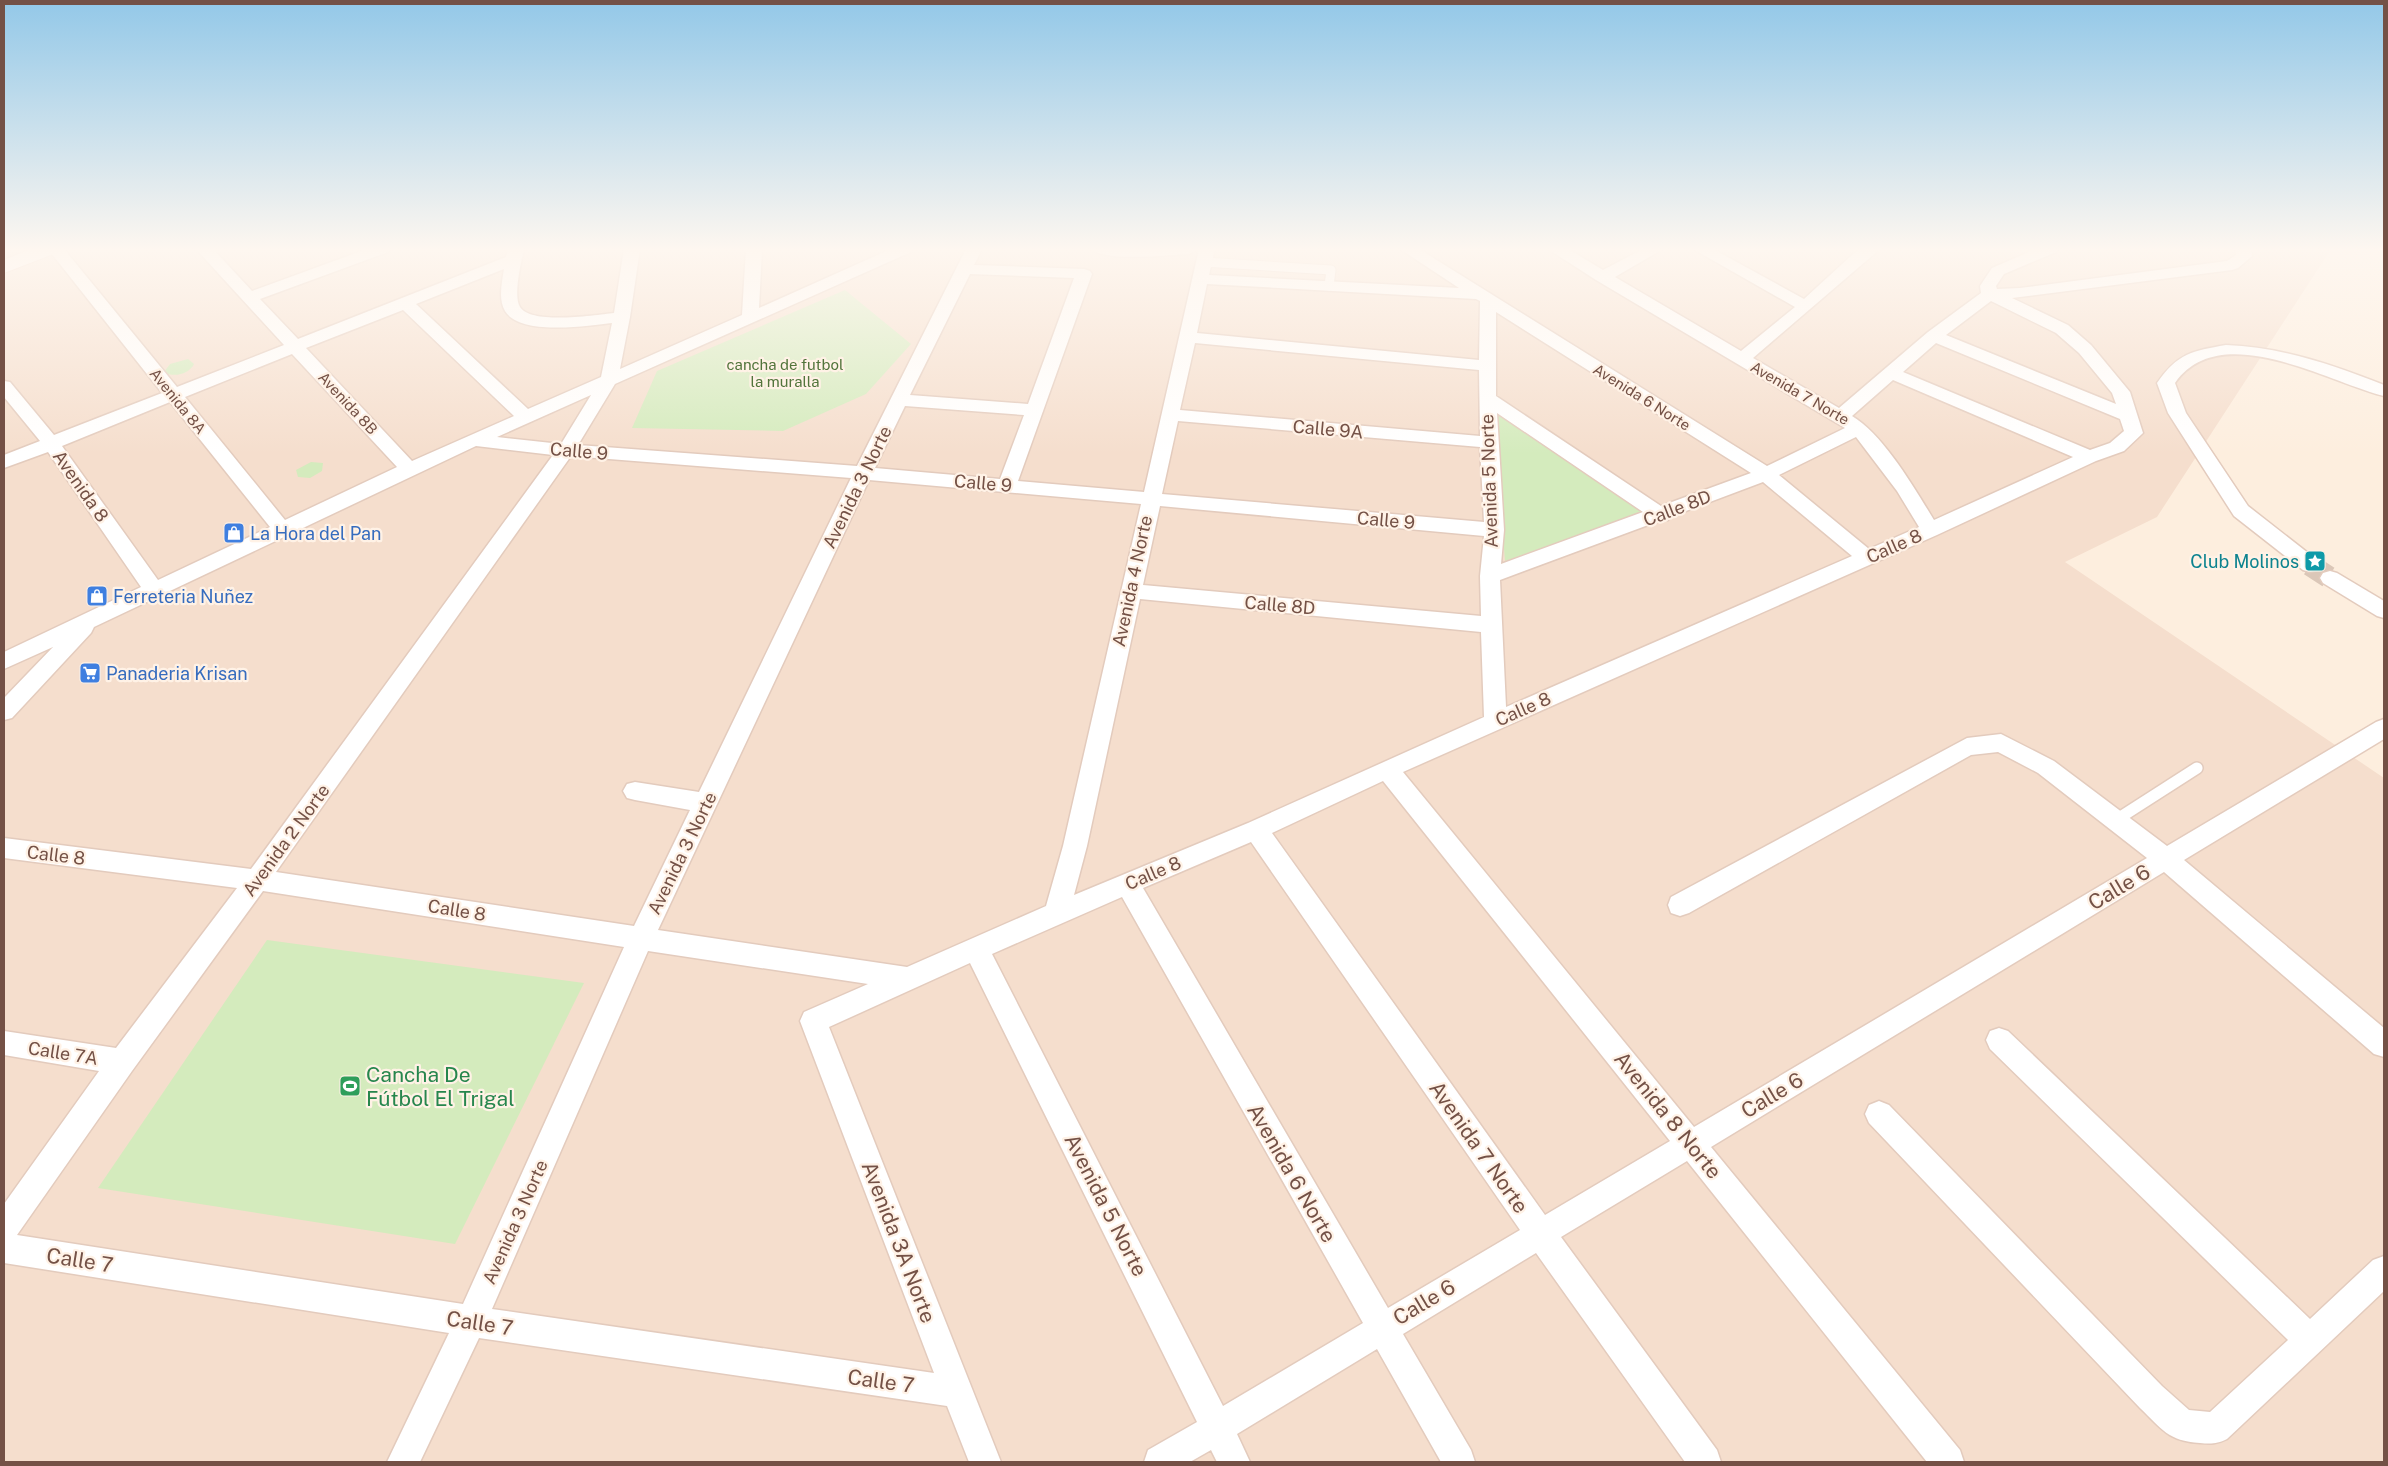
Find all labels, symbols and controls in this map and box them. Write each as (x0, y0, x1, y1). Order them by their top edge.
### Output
park label: cancha de futbol la muralla (727, 356, 843, 390)
street label: Avenida 7 Norte (1748, 358, 1852, 428)
street label: Avenida 6 Norte (1590, 360, 1694, 434)
street label: Avenida 8A (146, 365, 210, 437)
street label: Avenida 8B (315, 368, 381, 438)
street label: Avenida 5 Norte (1476, 414, 1502, 548)
street label: Calle 9A (1292, 415, 1364, 443)
street label: Avenida 3 Norte (818, 422, 896, 552)
street label: Calle 9 (549, 438, 609, 464)
street label: Avenida 8 (49, 446, 113, 526)
street label: Calle 9 (953, 470, 1013, 496)
street label: Calle 8D (1640, 485, 1714, 531)
street label: Calle 9 (1356, 507, 1416, 533)
street label: Avenida 4 Norte (1108, 513, 1156, 649)
shop icon: La Hora del Pan (222, 521, 246, 545)
place label: La Hora del Pan (250, 523, 381, 544)
street label: Calle 8 (1863, 525, 1925, 567)
place icon: Club Molinos (2303, 549, 2327, 573)
place label: Club Molinos (2190, 551, 2299, 572)
shop icon: Ferreteria Nuñez (85, 584, 109, 608)
place label: Ferreteria Nuñez (113, 586, 253, 607)
street label: Calle 8D (1244, 591, 1316, 619)
supermarket icon: Panaderia Krisan (78, 661, 102, 685)
place label: Panaderia Krisan (106, 663, 248, 684)
street label: Calle 8 (1492, 688, 1554, 730)
street label: Avenida 2 Norte (238, 780, 334, 900)
street label: Avenida 3 Norte (643, 788, 721, 918)
street label: Calle 8 (26, 841, 86, 869)
street label: Calle 8 (1122, 852, 1184, 894)
street label: Calle 6 (2084, 859, 2154, 915)
street label: Calle 8 (426, 895, 488, 925)
street label: Calle 7A (27, 1037, 100, 1069)
street label: Avenida 8 Norte (1609, 1046, 1727, 1184)
place label: Cancha De Fútbol El Trigal (366, 1062, 515, 1111)
street label: Calle 6 (1737, 1067, 1807, 1123)
sports icon: Cancha De Fútbol El Trigal (338, 1074, 362, 1098)
street label: Avenida 7 Norte (1424, 1076, 1534, 1218)
street label: Avenida 6 Norte (1242, 1099, 1342, 1247)
street label: Avenida 5 Norte (1059, 1130, 1153, 1280)
street label: Avenida 3 Norte (478, 1157, 552, 1287)
street label: Avenida 3A Norte (857, 1158, 941, 1326)
street label: Calle 7 (45, 1242, 115, 1278)
street label: Calle 6 (1389, 1274, 1459, 1330)
street label: Calle 7 (445, 1305, 515, 1341)
street label: Calle 7 (846, 1364, 916, 1398)

